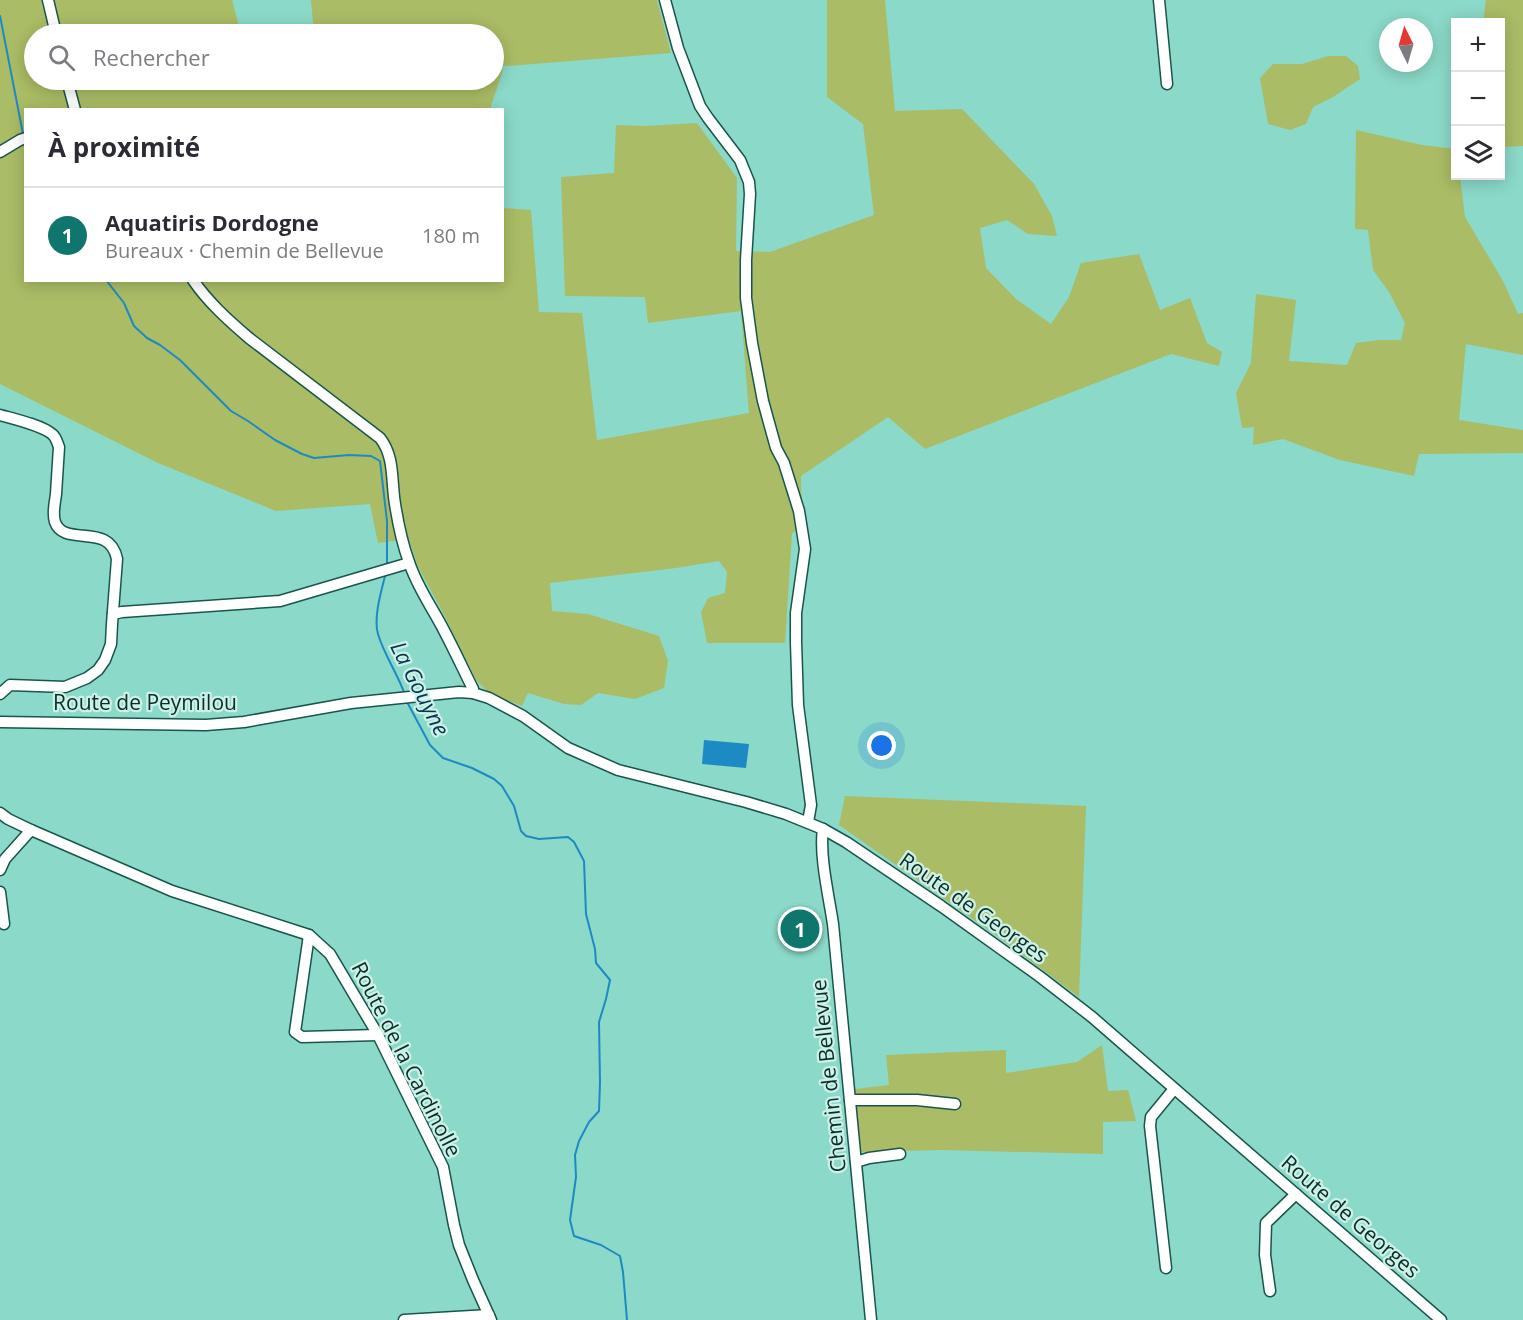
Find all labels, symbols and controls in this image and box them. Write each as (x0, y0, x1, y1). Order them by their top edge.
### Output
north arrow (1379, 18, 1433, 72)
map controls (1451, 18, 1505, 180)
button: + (1451, 18, 1505, 72)
search box (24, 24, 504, 90)
icon: search (45, 41, 78, 74)
text: Rechercher (93, 42, 210, 72)
button: − (1451, 72, 1505, 126)
button: layers (1451, 126, 1505, 180)
text: À proximité (48, 129, 200, 165)
text: Aquatiris Dordogne (105, 207, 319, 237)
text: 1 (62, 222, 73, 249)
text: 180 m (422, 222, 480, 249)
text: Bureaux · Chemin de Bellevue (105, 237, 384, 264)
water label: La Gouyne (384, 636, 458, 741)
street label: Route de Peymilou (53, 688, 237, 716)
your location (867, 731, 896, 760)
street label: Route de Georges (894, 845, 1054, 969)
pin: 1 (780, 906, 820, 952)
street label: Route de la Cardinolle (346, 957, 468, 1161)
street label: Chemin de Bellevue (804, 978, 852, 1174)
street label: Route de Georges (1276, 1148, 1426, 1284)

